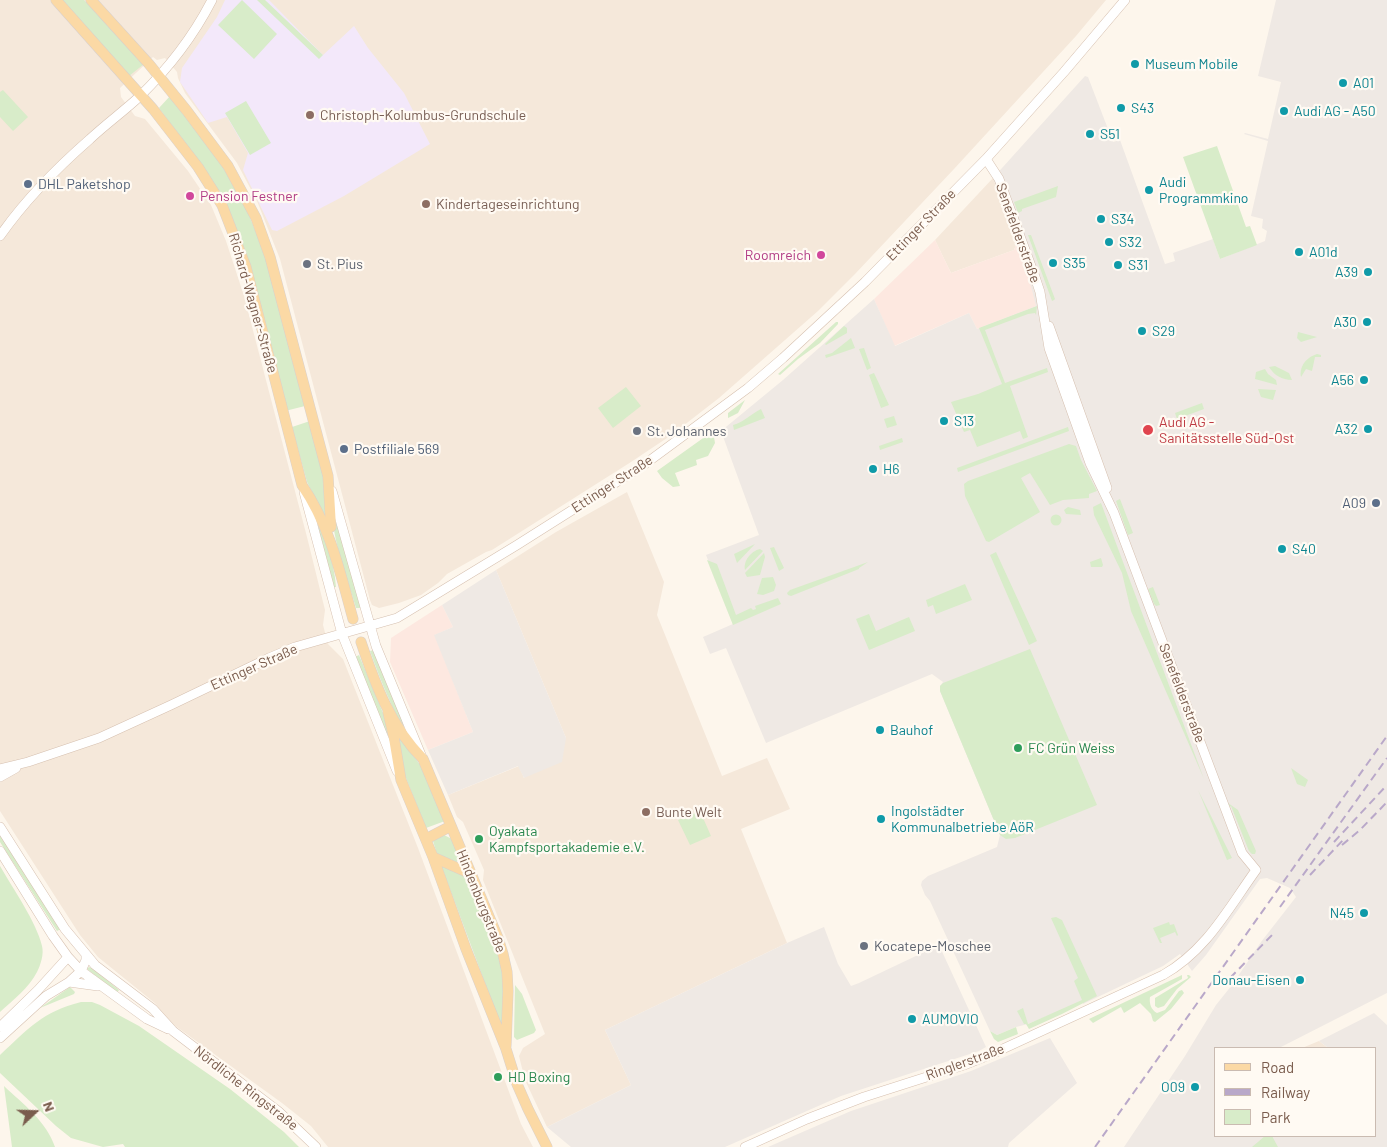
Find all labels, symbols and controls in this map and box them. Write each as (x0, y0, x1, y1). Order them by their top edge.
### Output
place label: Museum Mobile (1145, 56, 1238, 72)
marker: Museum Mobile (1129, 58, 1141, 70)
place label: A01 (1353, 75, 1374, 91)
marker: A01 (1337, 77, 1349, 89)
place label: S43 (1131, 100, 1154, 116)
marker: S43 (1115, 102, 1127, 114)
place label: Audi AG - A50 (1294, 103, 1376, 119)
marker: Audi AG - A50 (1278, 105, 1290, 117)
place label: Christoph-Kolumbus-Grundschule (320, 107, 526, 123)
marker: Christoph-Kolumbus-Grundschule (304, 109, 316, 121)
place label: S51 (1100, 126, 1120, 142)
marker: S51 (1084, 128, 1096, 140)
place label: Audi Programmkino (1159, 174, 1248, 206)
place label: DHL Paketshop (38, 176, 131, 192)
marker: DHL Paketshop (22, 178, 34, 190)
street label: Senefelderstraße (992, 181, 1044, 285)
marker: Audi Programmkino (1143, 184, 1155, 196)
street label: Ettinger Straße (883, 186, 959, 264)
place label: Pension Festner (200, 188, 298, 204)
marker: Pension Festner (184, 190, 196, 202)
place label: Kindertageseinrichtung (436, 196, 579, 212)
marker: Kindertageseinrichtung (420, 198, 432, 210)
place label: S34 (1111, 211, 1134, 227)
marker: S34 (1095, 213, 1107, 225)
street label: Richard-Wagner-Straße (225, 231, 281, 375)
place label: S32 (1119, 234, 1142, 250)
marker: S32 (1103, 236, 1115, 248)
place label: A01d (1309, 244, 1338, 260)
marker: A01d (1293, 246, 1305, 258)
place label: Roomreich (745, 247, 811, 263)
marker: Roomreich (815, 249, 827, 261)
place label: S35 (1063, 255, 1086, 271)
place label: St. Pius (317, 256, 363, 272)
marker: S35 (1047, 257, 1059, 269)
place label: S31 (1128, 257, 1148, 273)
marker: St. Pius (301, 258, 313, 270)
marker: S31 (1112, 259, 1124, 271)
place label: A39 (1335, 264, 1358, 280)
marker: A39 (1362, 266, 1374, 278)
place label: A30 (1333, 314, 1357, 330)
marker: A30 (1361, 316, 1373, 328)
place label: S29 (1152, 323, 1175, 339)
marker: S29 (1136, 325, 1148, 337)
place label: A56 (1331, 372, 1354, 388)
marker: A56 (1358, 374, 1370, 386)
place label: S13 (954, 413, 974, 429)
place label: Audi AG - Sanitätsstelle Süd-Ost (1159, 414, 1294, 447)
marker: S13 (938, 415, 950, 427)
place label: A32 (1335, 421, 1358, 437)
place label: St. Johannes (647, 423, 726, 439)
marker: Audi AG - Sanitätsstelle Süd-Ost (1141, 423, 1155, 437)
marker: A32 (1362, 423, 1374, 435)
marker: St. Johannes (631, 425, 643, 437)
place label: Postfiliale 569 (354, 441, 439, 457)
marker: Postfiliale 569 (338, 443, 350, 455)
street label: Ettinger Straße (568, 452, 656, 516)
place label: H6 (883, 461, 899, 477)
marker: H6 (867, 463, 879, 475)
place label: A09 (1342, 495, 1366, 511)
marker: A09 (1370, 497, 1382, 509)
place label: S40 (1292, 541, 1316, 557)
marker: S40 (1276, 543, 1288, 555)
street label: Ettinger Straße (208, 640, 300, 694)
street label: Senefelderstraße (1155, 641, 1209, 745)
place label: Bauhof (890, 722, 933, 738)
marker: Bauhof (874, 724, 886, 736)
place label: FC Grün Weiss (1028, 740, 1115, 756)
marker: FC Grün Weiss (1012, 742, 1024, 754)
place label: Ingolstädter Kommunalbetriebe AöR (891, 803, 1034, 836)
place label: Bunte Welt (656, 804, 722, 820)
marker: Bunte Welt (640, 806, 652, 818)
marker: Ingolstädter Kommunalbetriebe AöR (875, 813, 887, 825)
place label: Oyakata Kampfsportakademie e.V. (489, 823, 645, 856)
marker: Oyakata Kampfsportakademie e.V. (473, 833, 485, 845)
street label: Hindenburgstraße (453, 847, 509, 955)
place label: N45 (1330, 905, 1354, 921)
marker: N45 (1358, 907, 1370, 919)
place label: Kocatepe-Moschee (874, 938, 991, 954)
marker: Kocatepe-Moschee (858, 940, 870, 952)
place label: Donau-Eisen (1212, 972, 1290, 988)
marker: Donau-Eisen (1294, 974, 1306, 986)
place label: AUMOVIO (922, 1011, 979, 1027)
marker: AUMOVIO (906, 1013, 918, 1025)
street label: Ringlerstraße (924, 1040, 1006, 1084)
street label: Nördliche Ringstraße (190, 1042, 302, 1134)
legend (1214, 1047, 1377, 1137)
text: Road (1261, 1058, 1294, 1076)
place label: HD Boxing (508, 1069, 570, 1085)
marker: HD Boxing (492, 1071, 504, 1083)
place label: O09 (1161, 1079, 1185, 1095)
marker: O09 (1189, 1081, 1201, 1093)
text: Railway (1261, 1083, 1310, 1101)
north arrow (10, 1087, 60, 1137)
text: N (40, 1099, 59, 1114)
text: Park (1261, 1108, 1290, 1126)

